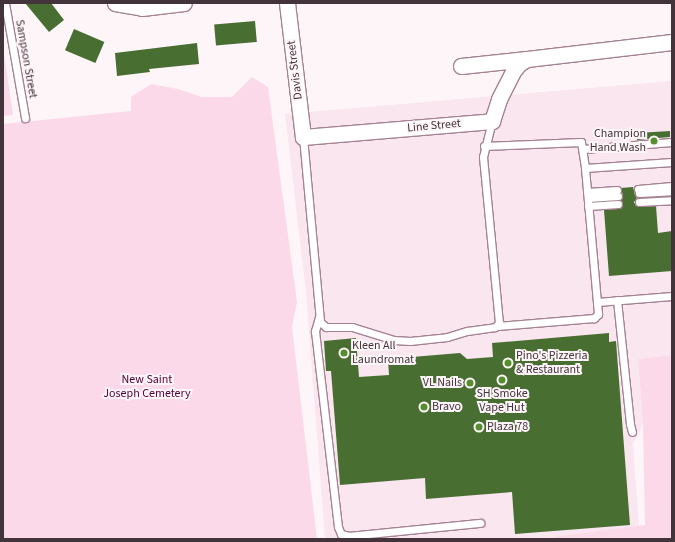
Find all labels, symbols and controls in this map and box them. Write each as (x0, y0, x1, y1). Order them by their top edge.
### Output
street label: Sampson Street (12, 19, 40, 99)
street label: Davis Street (284, 40, 306, 100)
street label: Line Street (407, 116, 461, 136)
place label: Champion Hand Wash (590, 127, 646, 155)
marker: Champion Hand Wash (649, 136, 659, 146)
place label: Kleen All Laundromat (352, 339, 414, 367)
marker: Kleen All Laundromat (339, 348, 349, 358)
place label: Pino's Pizzeria & Restaurant (516, 349, 588, 377)
marker: Pino's Pizzeria & Restaurant (503, 358, 513, 368)
park label: New Saint Joseph Cemetery (103, 373, 191, 401)
marker: SH Smoke Vape Hut (497, 375, 507, 385)
place label: VL Nails (423, 376, 462, 390)
marker: VL Nails (465, 378, 475, 388)
place label: SH Smoke Vape Hut (476, 387, 528, 415)
place label: Bravo (432, 400, 461, 414)
marker: Bravo (419, 402, 429, 412)
place label: Plaza 78 (487, 420, 528, 434)
marker: Plaza 78 (474, 422, 484, 432)

